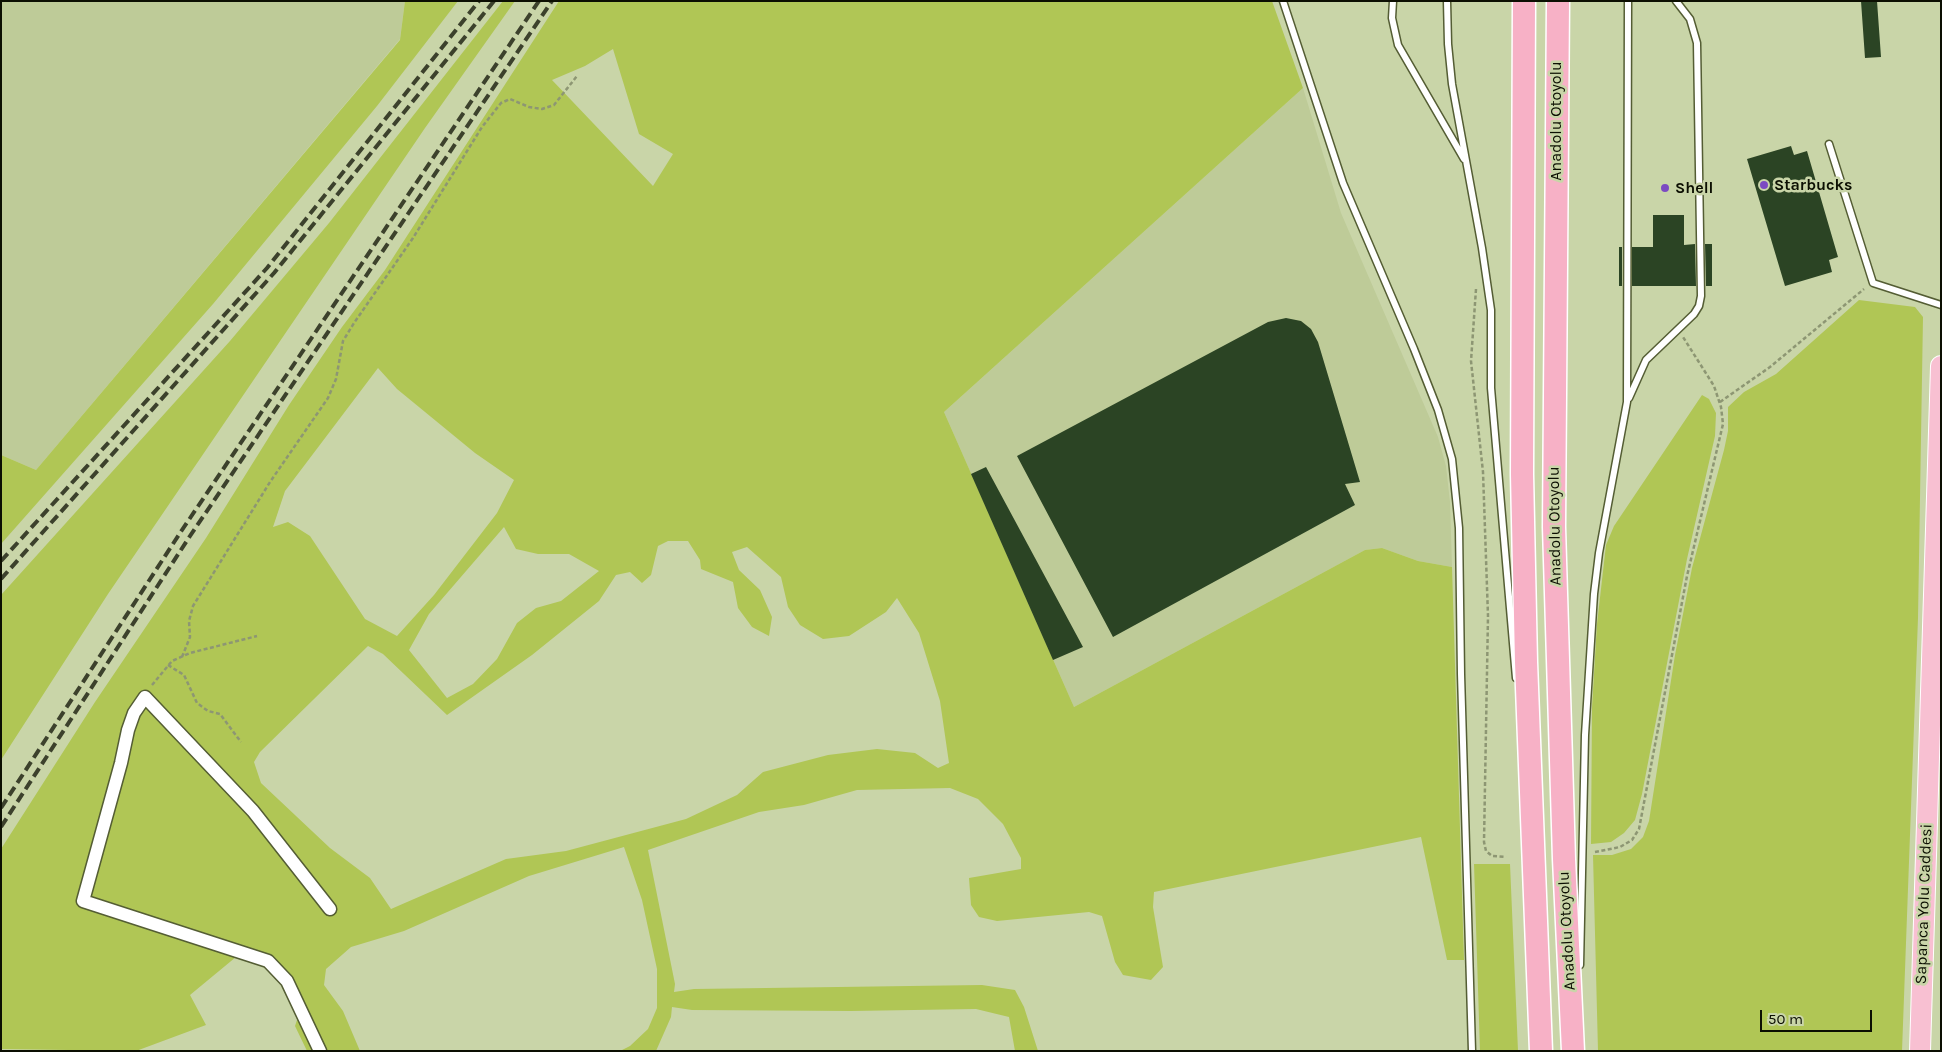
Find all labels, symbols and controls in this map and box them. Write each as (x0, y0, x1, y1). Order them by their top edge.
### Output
street label: Anadolu Otoyolu (1546, 61, 1566, 181)
place label: Starbucks (1774, 175, 1852, 195)
place label: Shell (1675, 178, 1713, 198)
marker: Starbucks (1758, 179, 1770, 191)
marker: Shell (1659, 182, 1671, 194)
street label: Anadolu Otoyolu (1544, 466, 1566, 586)
street label: Sapanca Yolu Caddesi (1912, 823, 1936, 985)
street label: Anadolu Otoyolu (1554, 871, 1580, 991)
scale bar (1762, 1000, 1874, 1032)
text: 50 m (1768, 1010, 1803, 1028)

